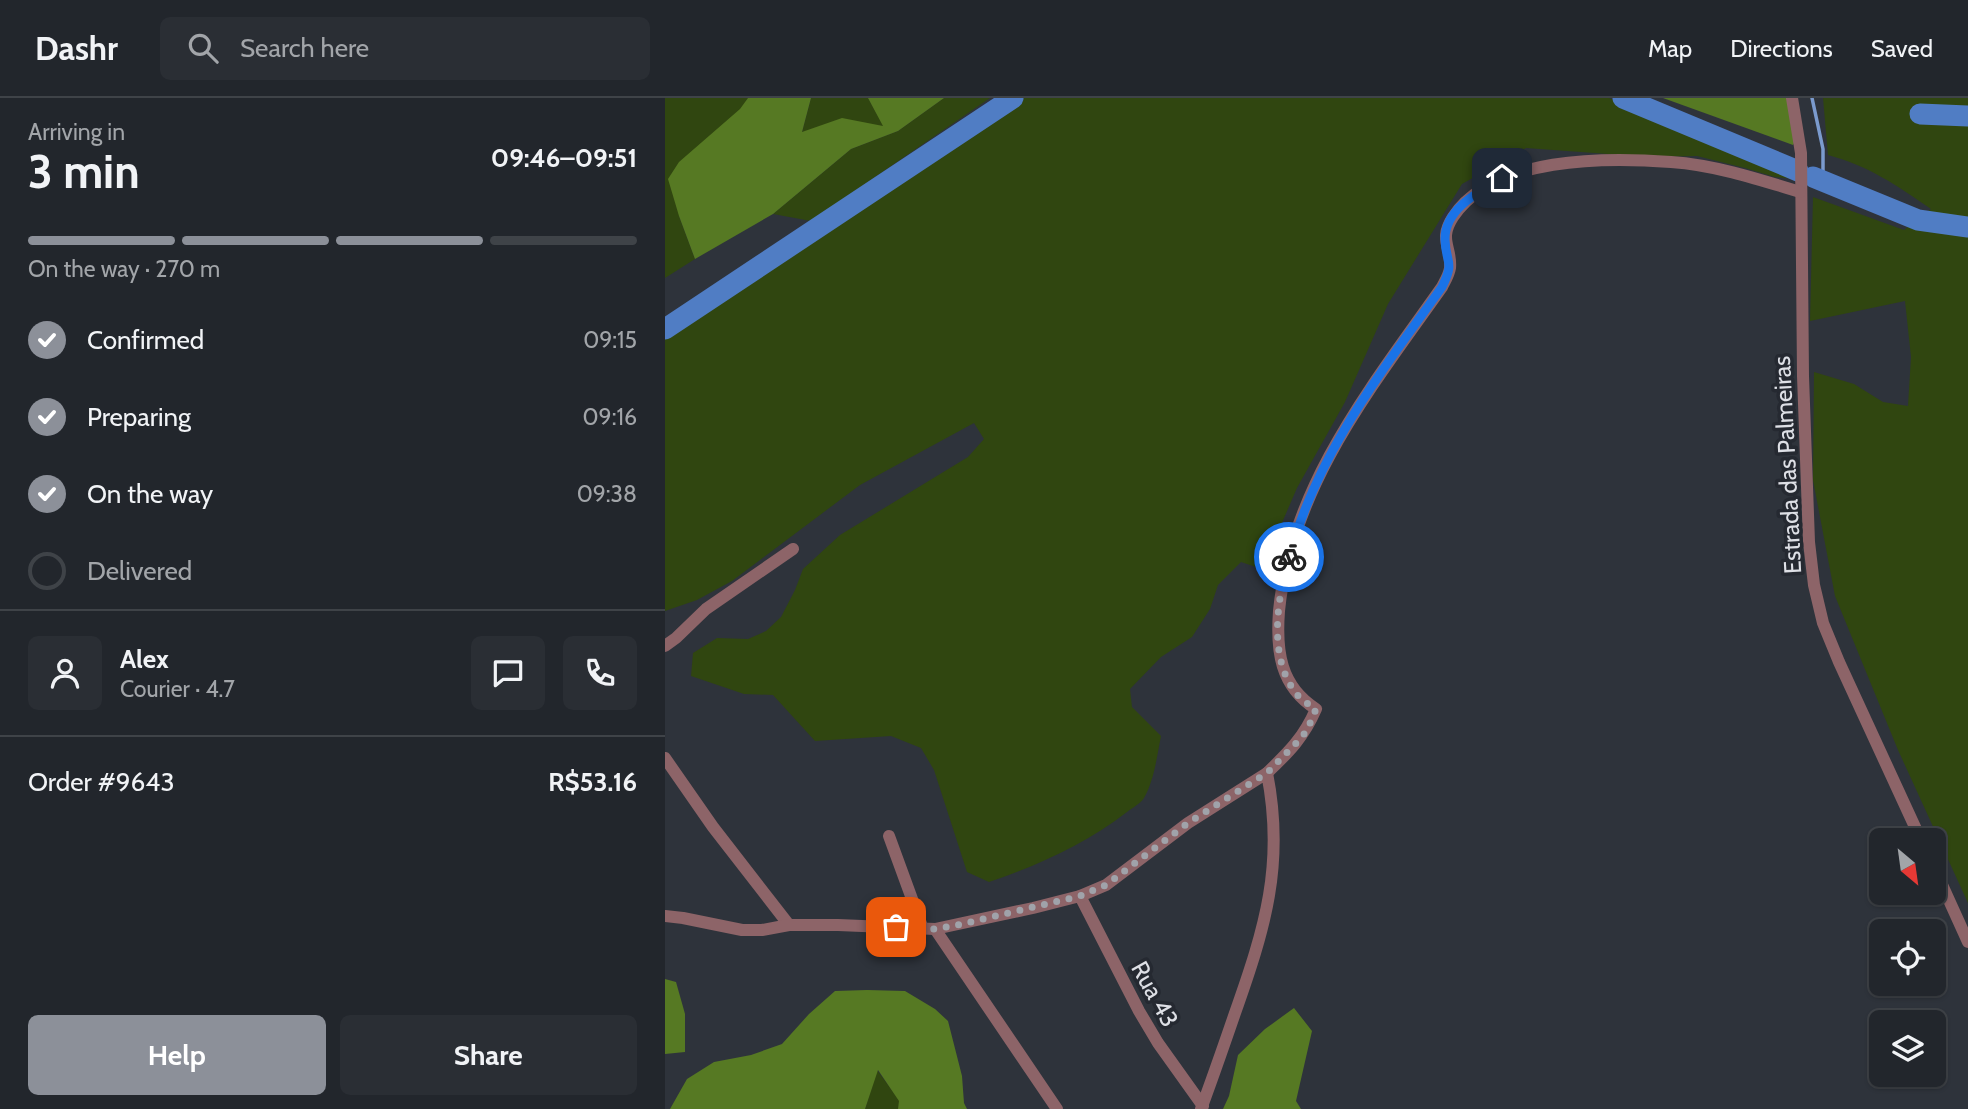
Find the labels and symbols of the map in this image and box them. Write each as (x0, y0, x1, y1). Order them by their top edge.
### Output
pin (1472, 148, 1532, 208)
street label: Estrada das Palmeiras (1767, 355, 1807, 575)
courier (1254, 522, 1324, 592)
north arrow (1869, 828, 1946, 905)
pin (866, 897, 926, 957)
street label: Rua 43 (1125, 956, 1185, 1032)

